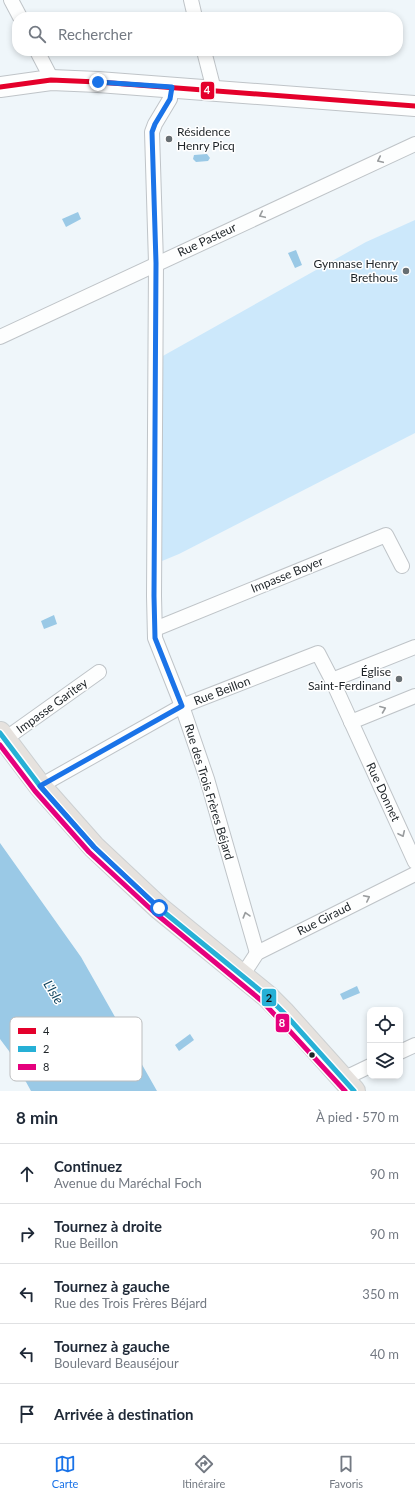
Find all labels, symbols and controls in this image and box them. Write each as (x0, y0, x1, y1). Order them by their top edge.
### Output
search box (12, 12, 403, 56)
icon: search (26, 23, 48, 45)
text: Rechercher (58, 25, 132, 43)
route end (89, 73, 107, 91)
line badge: 4 (200, 81, 215, 100)
text: 4 (204, 83, 211, 96)
place label: Résidence Henry Picq (177, 124, 235, 153)
marker: Résidence Henry Picq (164, 134, 174, 144)
one-way arrow (376, 155, 384, 163)
one-way arrow (258, 210, 265, 218)
street label: Rue Pasteur (175, 219, 239, 260)
place label: Gymnase Henry Brethous (314, 256, 399, 285)
marker: Gymnase Henry Brethous (401, 266, 411, 276)
street label: Impasse Boyer (248, 553, 326, 596)
place label: Église Saint-Ferdinand (308, 664, 391, 693)
street label: Rue Beillon (191, 673, 252, 708)
street label: Impasse Garitey (13, 674, 91, 736)
marker: Église Saint-Ferdinand (394, 674, 404, 684)
one-way arrow (379, 706, 386, 714)
street label: Rue des Trois Frères Béjard (182, 722, 237, 862)
street label: Rue Donnet (363, 760, 404, 824)
one-way arrow (397, 830, 405, 837)
one-way arrow (363, 895, 370, 902)
route start (150, 899, 168, 917)
street label: Rue Giraud (294, 899, 353, 939)
one-way arrow (242, 912, 251, 919)
water label: L'Isle (41, 977, 67, 1007)
line badge: 2 (261, 988, 277, 1007)
text: 2 (266, 991, 272, 1004)
map controls (367, 1007, 403, 1079)
button: locate (367, 1007, 403, 1043)
line badge: 8 (275, 1013, 290, 1033)
text: 8 (279, 1016, 285, 1029)
legend (10, 1017, 142, 1081)
text: 4 (43, 1024, 50, 1037)
text: 2 (43, 1042, 49, 1055)
button: layers (367, 1043, 403, 1079)
unlabelled marker (307, 1050, 317, 1060)
text: 8 (43, 1060, 49, 1073)
text: 8 min (16, 1107, 58, 1128)
text: À pied · 570 m (316, 1109, 399, 1125)
text: Continuez (54, 1157, 122, 1175)
icon: ahead (16, 1163, 38, 1185)
text: 90 m (370, 1166, 399, 1182)
text: Avenue du Maréchal Foch (54, 1175, 202, 1191)
text: Tournez à droite (54, 1217, 162, 1235)
icon: right (16, 1223, 38, 1245)
text: 90 m (370, 1226, 399, 1242)
text: Rue Beillon (54, 1235, 118, 1251)
text: Tournez à gauche (54, 1277, 170, 1295)
icon: left (16, 1283, 38, 1305)
text: 350 m (362, 1286, 399, 1302)
text: Rue des Trois Frères Béjard (54, 1295, 207, 1311)
text: Tournez à gauche (54, 1337, 170, 1355)
icon: left (16, 1343, 38, 1365)
text: 40 m (370, 1346, 399, 1362)
text: Boulevard Beauséjour (54, 1355, 179, 1371)
icon: arrive (16, 1403, 38, 1425)
text: Arrivée à destination (54, 1405, 193, 1423)
tab: Carte (52, 1453, 78, 1490)
tab: Itinéraire (182, 1453, 225, 1490)
tab: Favoris (329, 1453, 363, 1490)

